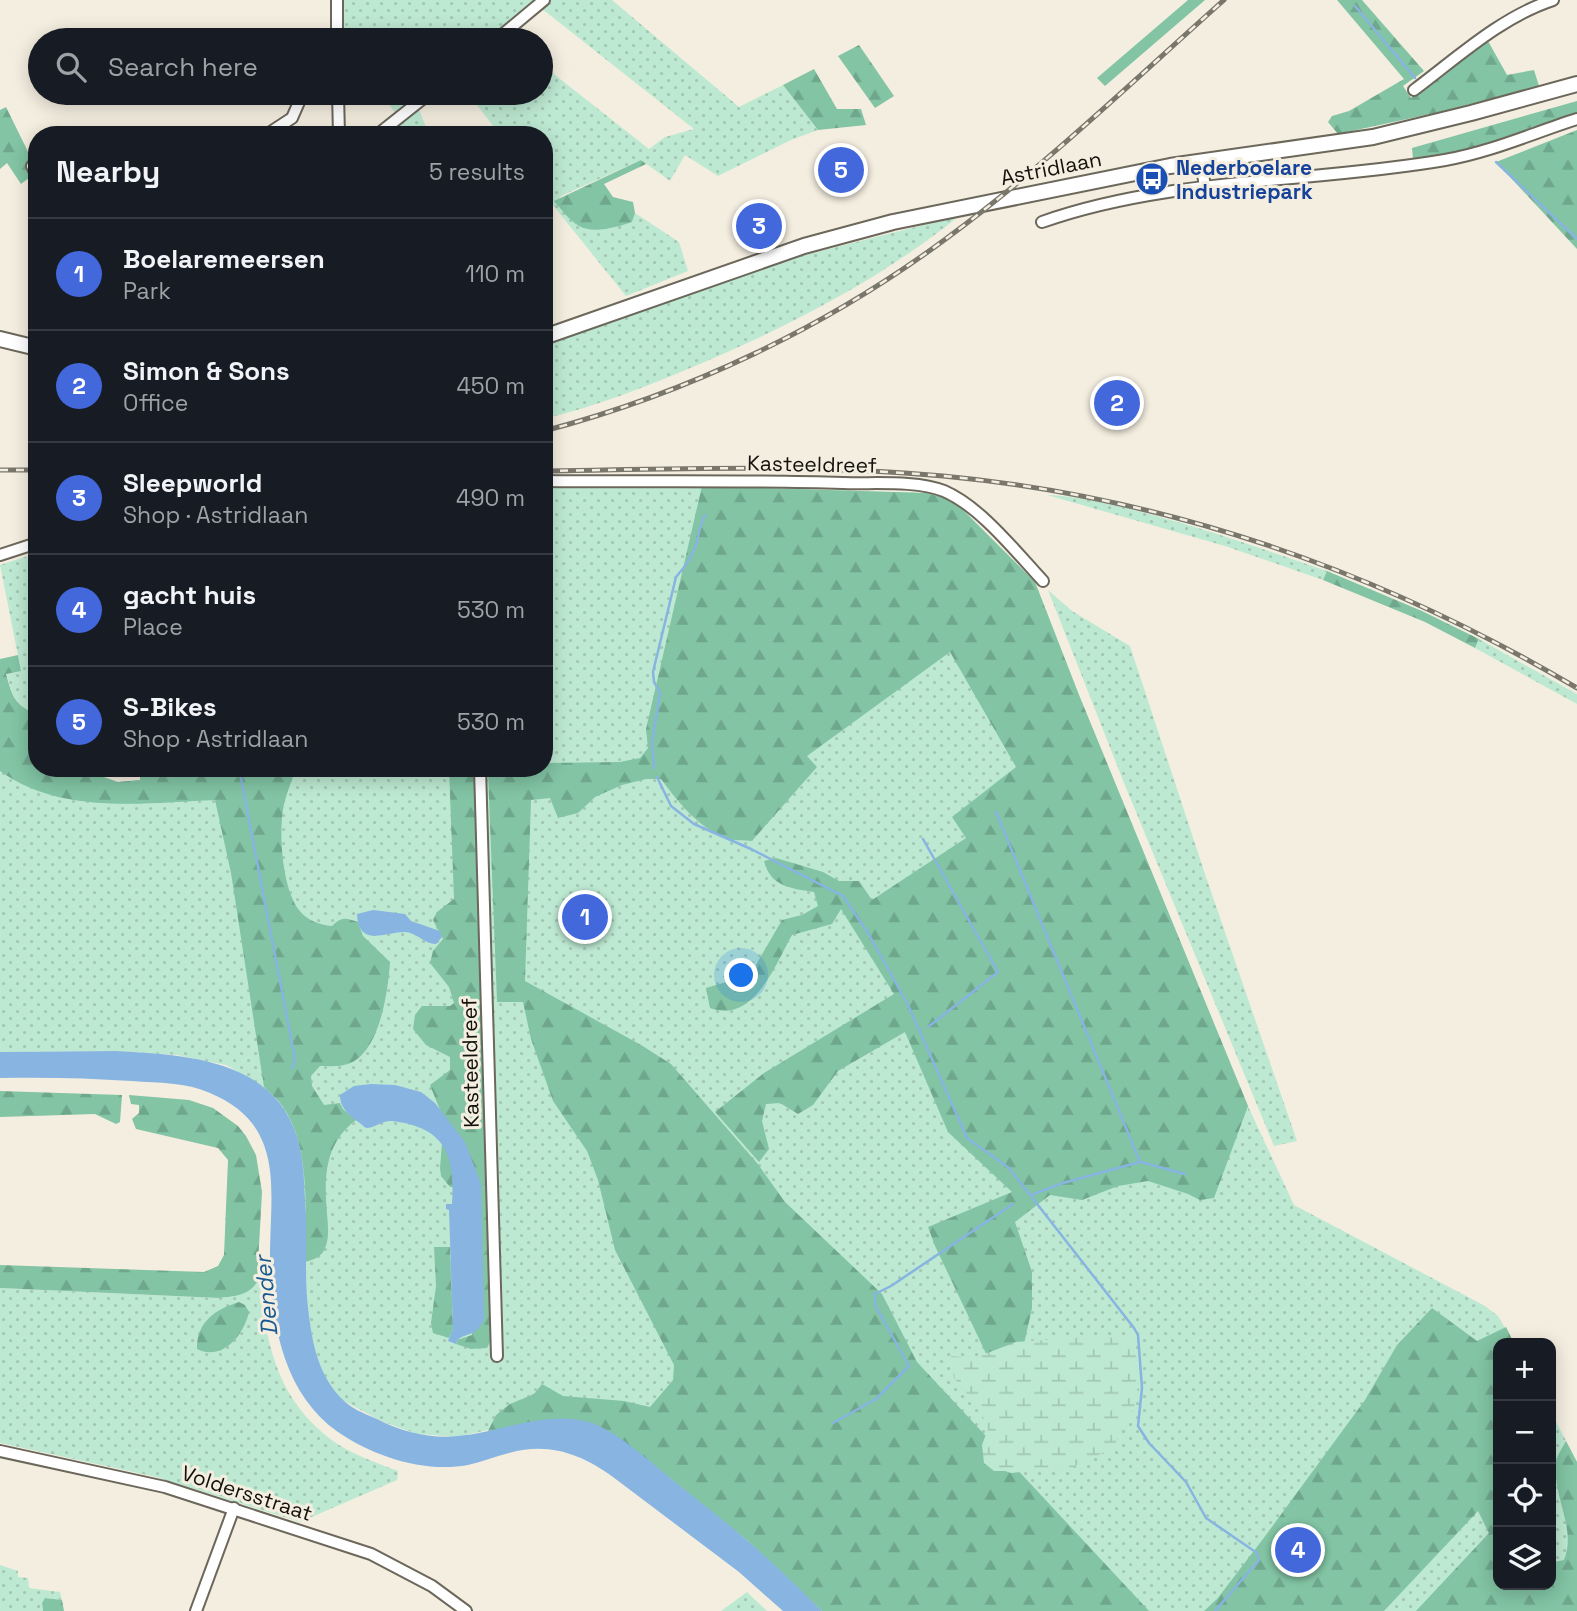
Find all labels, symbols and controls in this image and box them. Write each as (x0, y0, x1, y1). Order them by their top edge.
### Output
search box (28, 28, 553, 105)
icon: search (52, 48, 90, 86)
text: Search here (108, 50, 258, 84)
pin: 5 (818, 144, 864, 196)
street label: Astridlaan (998, 145, 1104, 191)
text: Nearby (56, 152, 160, 191)
place label: Nederboelare Industriepark (1176, 154, 1313, 205)
text: 5 results (429, 157, 525, 187)
bus stop icon: Nederboelare Industriepark (1133, 160, 1171, 198)
pin: 3 (736, 200, 782, 252)
text: Boelaremeersen (123, 242, 325, 276)
text: 1 (74, 259, 84, 289)
text: 110 m (465, 259, 525, 289)
text: Park (123, 276, 171, 306)
text: Simon & Sons (123, 354, 290, 388)
text: 2 (72, 371, 86, 401)
text: 450 m (456, 371, 525, 401)
pin: 2 (1094, 377, 1140, 429)
text: Office (123, 388, 188, 418)
street label: Kasteeldreef (747, 449, 877, 479)
text: Sleepworld (123, 466, 262, 500)
text: 3 (72, 483, 86, 513)
text: 490 m (456, 483, 525, 513)
text: Shop · Astridlaan (123, 500, 308, 530)
text: gacht huis (123, 578, 256, 612)
text: 4 (72, 595, 86, 625)
text: 530 m (457, 595, 525, 625)
text: Place (123, 612, 183, 642)
text: S-Bikes (123, 690, 217, 724)
text: 5 (72, 707, 86, 737)
text: 530 m (457, 707, 525, 737)
text: Shop · Astridlaan (123, 724, 308, 754)
pin: 1 (562, 891, 608, 943)
your location (724, 958, 758, 992)
street label: Kasteeldreef (455, 998, 485, 1128)
water label: Dender (247, 1253, 284, 1337)
map controls (1493, 1338, 1556, 1590)
button: + (1493, 1338, 1556, 1401)
button: − (1493, 1401, 1556, 1464)
street label: Voldersstraat (178, 1459, 316, 1527)
button: locate (1493, 1464, 1556, 1527)
pin: 4 (1275, 1524, 1321, 1576)
button: layers (1493, 1527, 1556, 1590)

